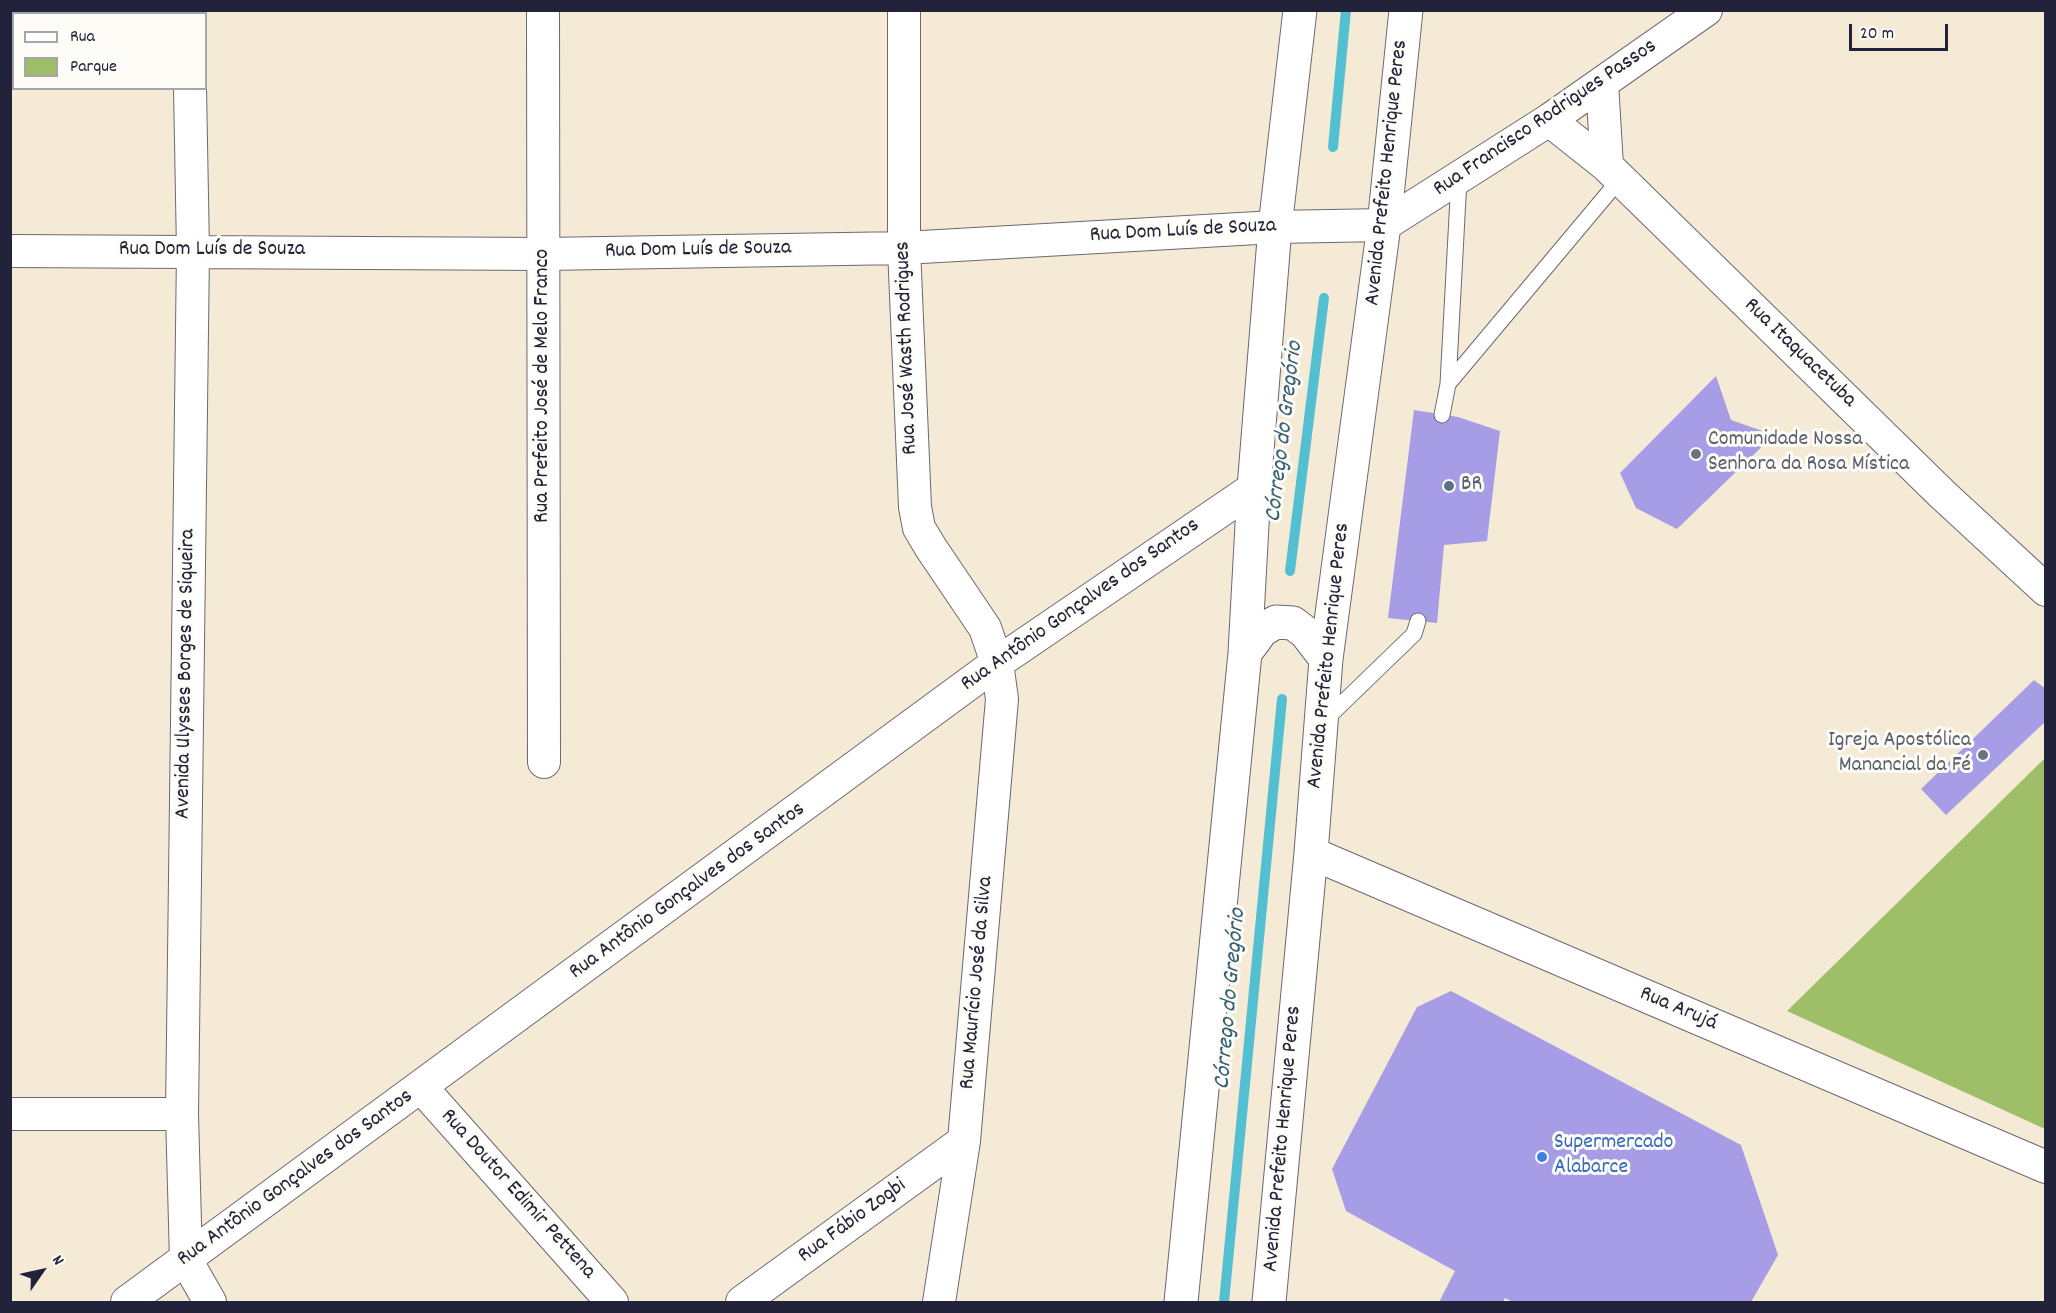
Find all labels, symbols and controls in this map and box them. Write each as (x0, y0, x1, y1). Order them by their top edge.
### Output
legend (12, 12, 207, 90)
scale bar (1852, 12, 1951, 50)
text: 20 m (1860, 22, 1894, 47)
text: Rua (70, 25, 95, 50)
street label: Rua Francisco Rodrigues Passos (1429, 34, 1663, 204)
street label: Avenida Prefeito Henrique Peres (1361, 39, 1415, 307)
text: Parque (70, 55, 117, 80)
street label: Rua Dom Luís de Souza (1089, 214, 1277, 250)
street label: Rua Dom Luís de Souza (605, 236, 791, 266)
street label: Rua Dom Luís de Souza (119, 238, 305, 264)
street label: Rua José Wasth Rodrigues (891, 241, 925, 455)
street label: Rua Prefeito José de Melo Franco (531, 249, 557, 523)
street label: Rua Itaquacetuba (1737, 294, 1861, 414)
water label: Córrego do Gregório (1261, 340, 1311, 524)
place label: Comunidade Nossa Senhora da Rosa Mística (1708, 428, 1909, 480)
marker: Comunidade Nossa Senhora da Rosa Mística (1689, 447, 1703, 461)
place label: BR (1461, 473, 1482, 499)
marker: BR (1442, 479, 1456, 493)
street label: Rua Antônio Gonçalves dos Santos (957, 513, 1205, 699)
street label: Avenida Prefeito Henrique Peres (1303, 522, 1357, 790)
street label: Avenida Ulysses Borges de Siqueira (171, 529, 203, 819)
place label: Igreja Apostólica Manancial da Fé (1828, 729, 1971, 780)
marker: Igreja Apostólica Manancial da Fé (1976, 748, 1990, 762)
street label: Rua Antônio Gonçalves dos Santos (565, 798, 811, 986)
street label: Rua Maurício José da Silva (956, 875, 1000, 1091)
water label: Córrego do Gregório (1210, 907, 1254, 1091)
street label: Rua Arujá (1635, 982, 1721, 1038)
street label: Avenida Prefeito Henrique Peres (1259, 1005, 1309, 1273)
street label: Rua Antônio Gonçalves dos Santos (173, 1085, 419, 1273)
street label: Rua Doutor Edimir Pettena (434, 1104, 600, 1286)
place label: Supermercado Alabarce (1554, 1131, 1673, 1182)
marker: Supermercado Alabarce (1535, 1150, 1549, 1164)
street label: Rua Fábio Zogbi (794, 1174, 912, 1270)
north arrow (12, 1241, 72, 1301)
text: N (46, 1251, 69, 1270)

